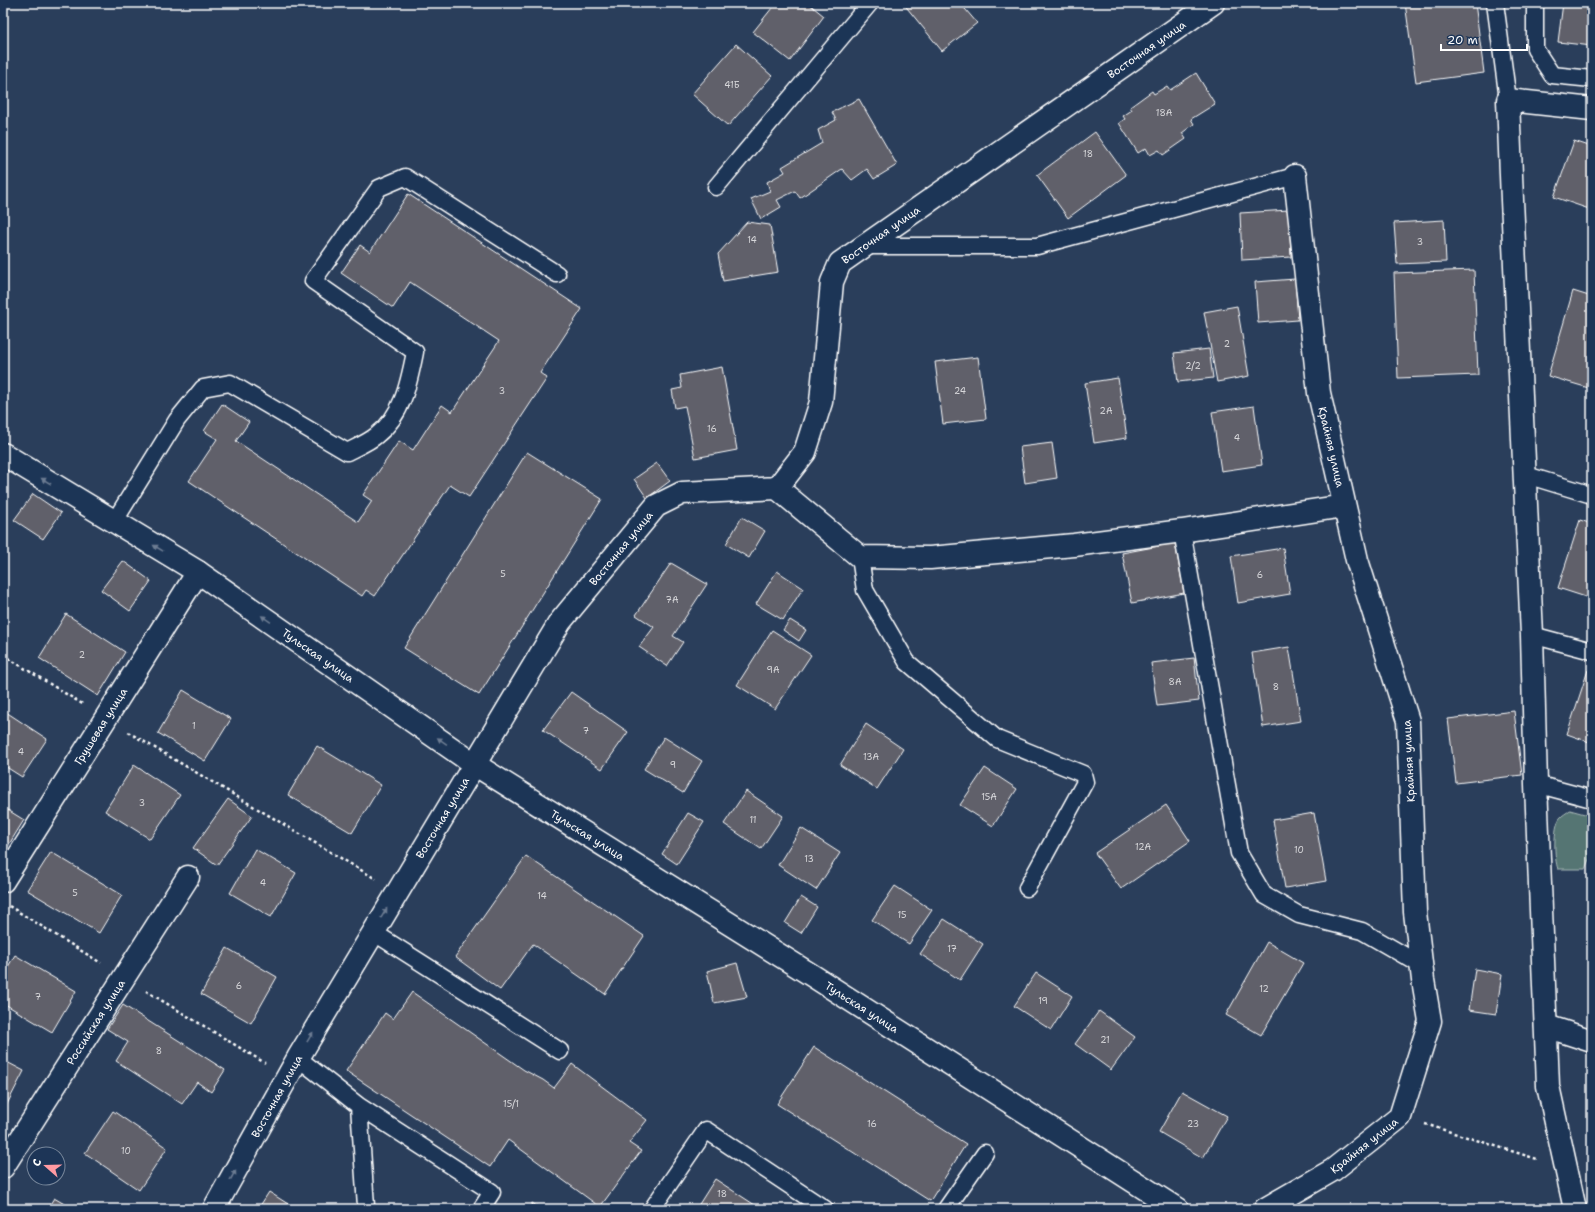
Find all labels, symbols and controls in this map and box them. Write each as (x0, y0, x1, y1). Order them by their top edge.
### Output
street label: Восточная улица (1104, 17, 1189, 82)
scale bar (1441, 26, 1527, 52)
text: 20 m (1447, 32, 1478, 48)
house number: 41Б (724, 79, 740, 91)
house number: 18А (1156, 107, 1173, 119)
house number: 18 (1083, 148, 1093, 160)
street label: Восточная улица (838, 202, 923, 267)
house number: 14 (747, 234, 757, 246)
house number: 3 (1417, 236, 1423, 248)
house number: 2 (1224, 338, 1230, 350)
house number: 2/2 (1185, 360, 1201, 372)
house number: 3 (499, 385, 505, 397)
house number: 24 (954, 385, 966, 397)
house number: 2А (1100, 405, 1113, 417)
street label: Крайняя улица (1314, 405, 1348, 489)
house number: 16 (707, 423, 717, 435)
house number: 4 (1234, 432, 1240, 444)
one-way arrow (40, 477, 52, 484)
street label: Восточная улица (586, 508, 656, 589)
one-way arrow (153, 544, 163, 552)
house number: 5 (500, 568, 506, 580)
house number: 6 (1257, 569, 1263, 581)
house number: 7А (666, 594, 679, 606)
one-way arrow (261, 615, 272, 623)
street label: Тульская улица (279, 625, 357, 686)
house number: 2 (79, 649, 85, 661)
house number: 9А (767, 664, 780, 676)
house number: 8А (1169, 676, 1182, 688)
house number: 8 (1273, 681, 1279, 693)
street label: Грушевая улица (71, 685, 131, 768)
street label: Крайняя улица (1399, 719, 1419, 803)
house number: 1 (192, 720, 196, 732)
house number: 7 (583, 725, 589, 737)
one-way arrow (437, 737, 447, 745)
house number: 4 (18, 746, 24, 758)
house number: 13А (863, 751, 880, 763)
house number: 9 (670, 759, 676, 771)
street label: Восточная улица (412, 774, 473, 861)
house number: 15А (981, 791, 997, 803)
house number: 3 (139, 797, 145, 809)
street label: Тульская улица (548, 806, 628, 864)
house number: 11 (749, 814, 757, 826)
house number: 12А (1135, 841, 1152, 853)
house number: 10 (1294, 844, 1304, 856)
house number: 13 (804, 853, 814, 865)
house number: 4 (260, 877, 266, 889)
house number: 5 (72, 887, 78, 899)
house number: 14 (537, 890, 547, 902)
one-way arrow (381, 907, 388, 919)
house number: 15 (897, 909, 907, 921)
house number: 17 (947, 943, 957, 955)
street label: Российская улица (63, 976, 128, 1068)
street label: Тульская улица (822, 978, 902, 1037)
house number: 6 (236, 980, 242, 992)
house number: 12 (1259, 983, 1269, 995)
house number: 7 (35, 991, 41, 1003)
house number: 19 (1038, 995, 1048, 1007)
one-way arrow (307, 1031, 314, 1043)
house number: 21 (1100, 1034, 1110, 1046)
house number: 8 (156, 1045, 162, 1057)
street label: Восточная улица (248, 1052, 306, 1140)
house number: 15/1 (503, 1098, 519, 1110)
street label: Крайняя улица (1327, 1114, 1401, 1177)
house number: 16 (867, 1118, 877, 1130)
house number: 23 (1187, 1118, 1199, 1130)
house number: 10 (121, 1145, 131, 1157)
north arrow (26, 1146, 66, 1186)
text: С (29, 1157, 45, 1168)
one-way arrow (230, 1169, 237, 1181)
house number: 18 (717, 1188, 727, 1200)

